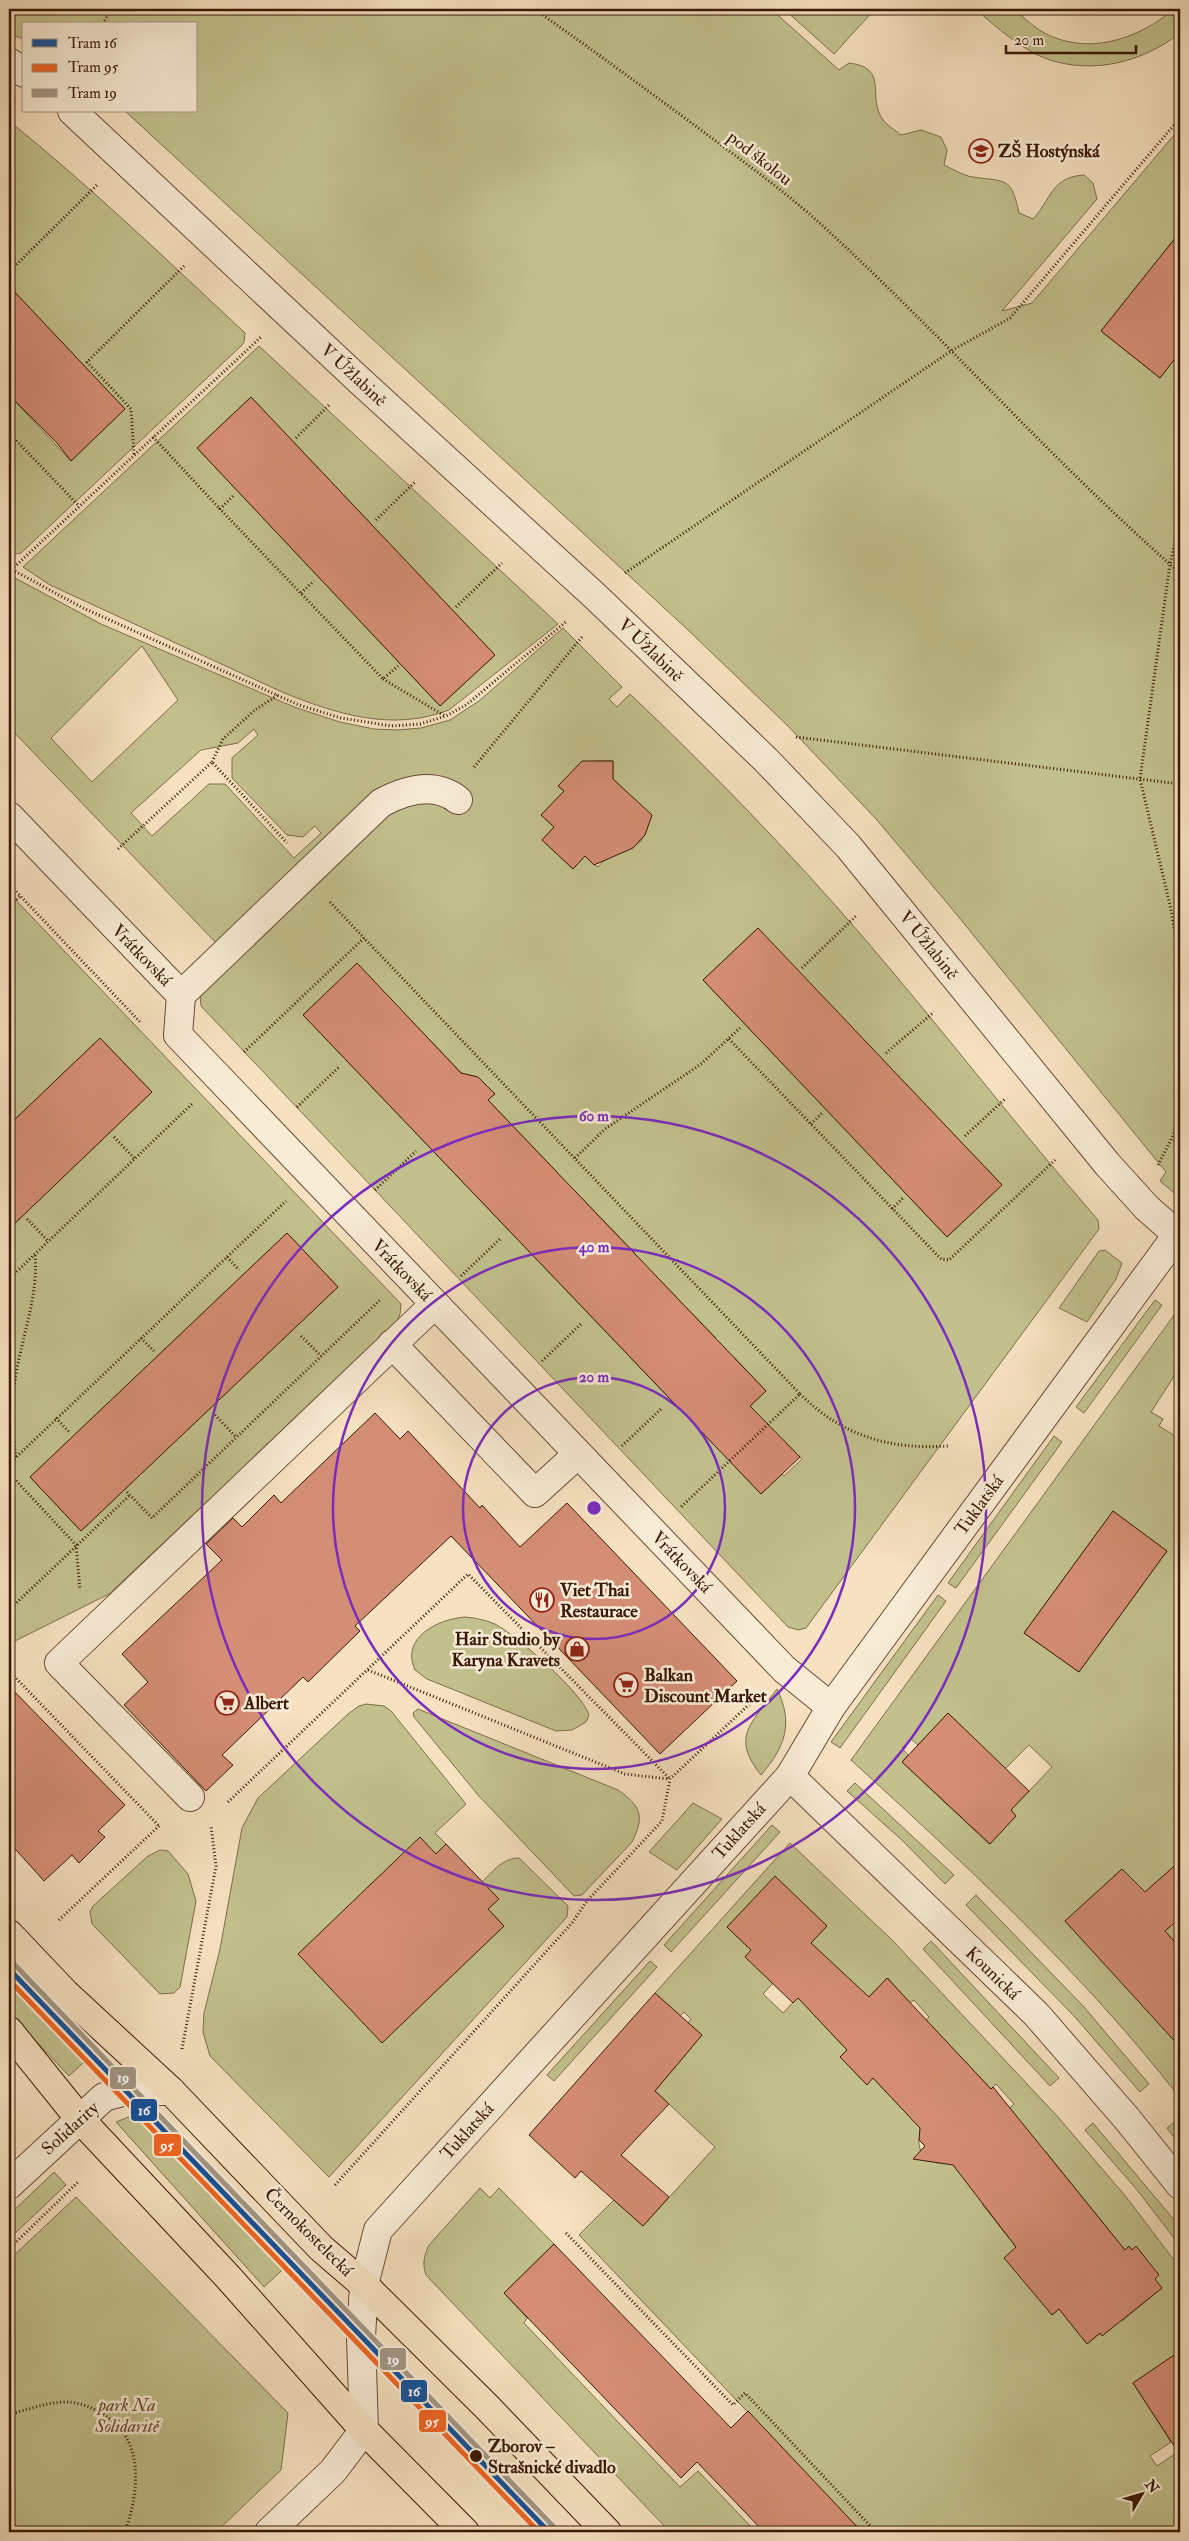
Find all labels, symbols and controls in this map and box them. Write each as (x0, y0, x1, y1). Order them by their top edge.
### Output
legend (22, 22, 198, 112)
scale bar (1006, 22, 1136, 54)
text: 20 m (1014, 31, 1044, 50)
text: Tram 16 (68, 34, 118, 53)
text: Tram 95 (68, 58, 119, 77)
text: Tram 19 (68, 84, 117, 103)
street label: pod školou (722, 125, 797, 191)
school or university icon: ZŠ Hostýnská (968, 138, 994, 164)
place label: ZŠ Hostýnská (998, 139, 1100, 163)
street label: V Úžlabině (316, 339, 392, 412)
street label: V Úžlabině (613, 614, 689, 688)
street label: V Úžlabině (894, 906, 964, 985)
street label: Vrátkovská (106, 919, 177, 992)
text: 60 m (579, 1107, 609, 1126)
street label: Vrátkovská (366, 1234, 437, 1307)
text: 40 m (578, 1238, 610, 1257)
text: 20 m (579, 1368, 609, 1387)
street label: Tuklatská (950, 1470, 1009, 1540)
centre of rings (585, 1499, 603, 1517)
street label: Vrátkovská (646, 1526, 717, 1599)
place label: Viet Thai Restaurace (559, 1579, 638, 1623)
restaurant icon: Viet Thai Restaurace (529, 1587, 555, 1613)
place label: Hair Studio by Karyna Kravets (451, 1628, 561, 1672)
shop icon: Hair Studio by Karyna Kravets (564, 1636, 590, 1662)
place label: Balkan Discount Market (644, 1664, 767, 1708)
supermarket icon: Balkan Discount Market (613, 1672, 639, 1698)
supermarket icon: Albert (214, 1690, 240, 1716)
place label: Albert (243, 1692, 289, 1715)
street label: Tuklatská (708, 1797, 772, 1865)
street label: Kounická (960, 1942, 1025, 2005)
line badge: 19 (109, 2066, 137, 2090)
text: 19 (117, 2069, 129, 2086)
street label: Solidarity (37, 2096, 105, 2160)
street label: Tuklatská (436, 2097, 500, 2165)
line badge: 16 (130, 2098, 158, 2122)
text: 16 (138, 2102, 151, 2119)
line badge: 95 (153, 2133, 182, 2157)
text: 95 (158, 2137, 175, 2154)
street label: Černokostelecká (259, 2183, 359, 2282)
line badge: 19 (379, 2347, 407, 2371)
text: 19 (387, 2351, 399, 2368)
line badge: 16 (400, 2379, 428, 2403)
text: 16 (408, 2383, 421, 2400)
park label: park Na Solidaritě (94, 2394, 161, 2438)
line badge: 95 (418, 2409, 447, 2433)
text: 95 (423, 2413, 440, 2430)
place label: Zborov – Strašnické divadlo (488, 2435, 616, 2479)
marker: Zborov – Strašnické divadlo (468, 2448, 484, 2464)
north arrow (1116, 2468, 1166, 2518)
text: N (1141, 2475, 1163, 2497)

